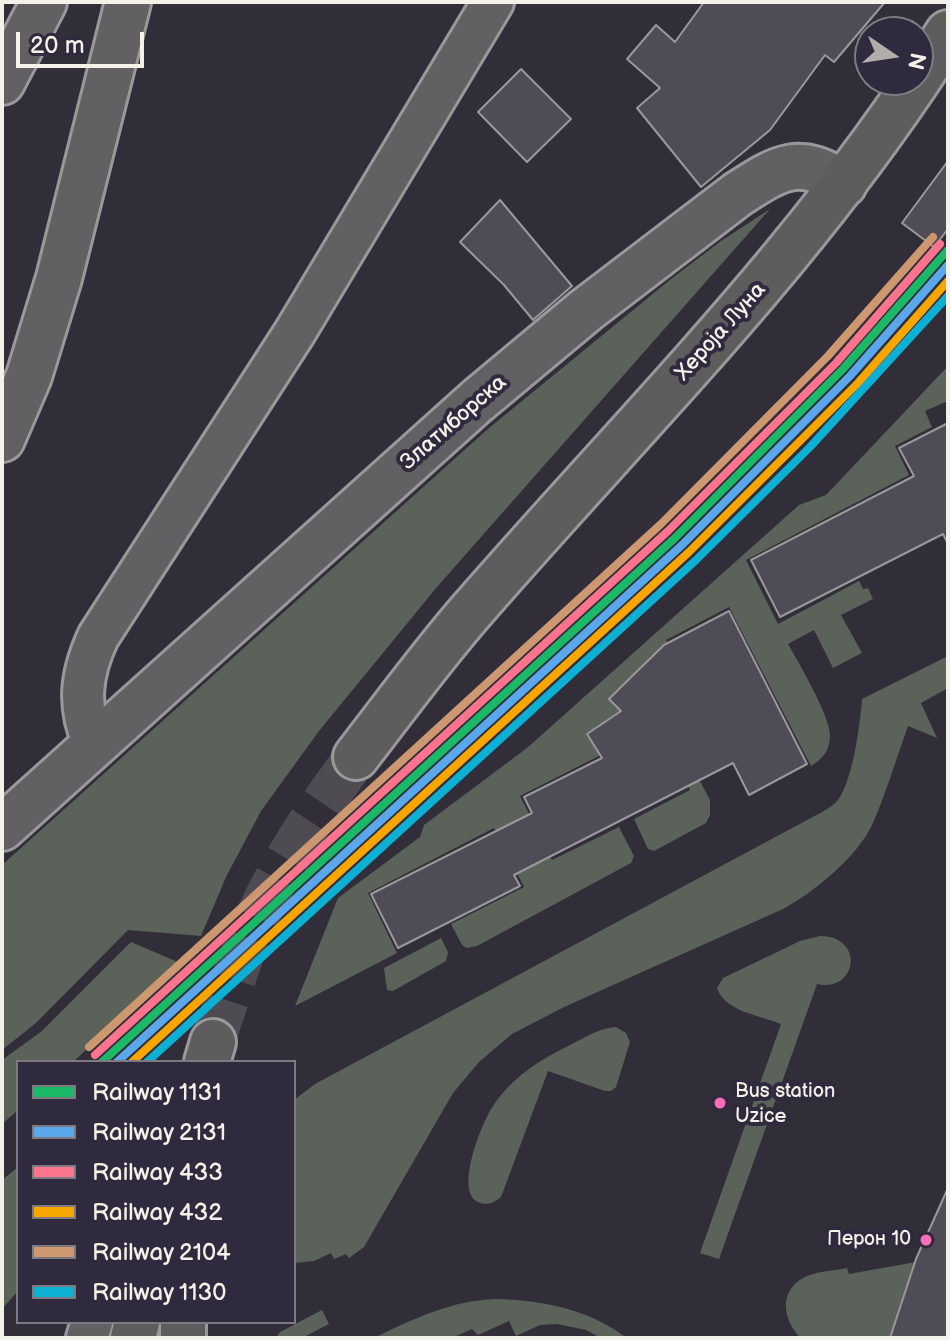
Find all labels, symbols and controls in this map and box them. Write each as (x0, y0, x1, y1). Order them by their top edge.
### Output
scale bar (20, 16, 148, 66)
north arrow (854, 16, 934, 96)
text: 20 m (30, 31, 85, 60)
text: N (901, 50, 931, 72)
street label: Хероја Луна (670, 277, 772, 387)
street label: Златиборска (396, 370, 512, 476)
legend (16, 1060, 296, 1324)
text: Railway 1131 (92, 1078, 222, 1107)
place label: Bus station Uzice (735, 1080, 835, 1127)
marker: Bus station Uzice (712, 1095, 728, 1111)
text: Railway 2131 (92, 1118, 226, 1147)
text: Railway 433 (92, 1158, 223, 1187)
text: Railway 432 (92, 1198, 222, 1227)
place label: Перон 10 (827, 1228, 911, 1252)
marker: Перон 10 (918, 1232, 934, 1248)
text: Railway 2104 (92, 1238, 231, 1267)
text: Railway 1130 (92, 1278, 226, 1307)

